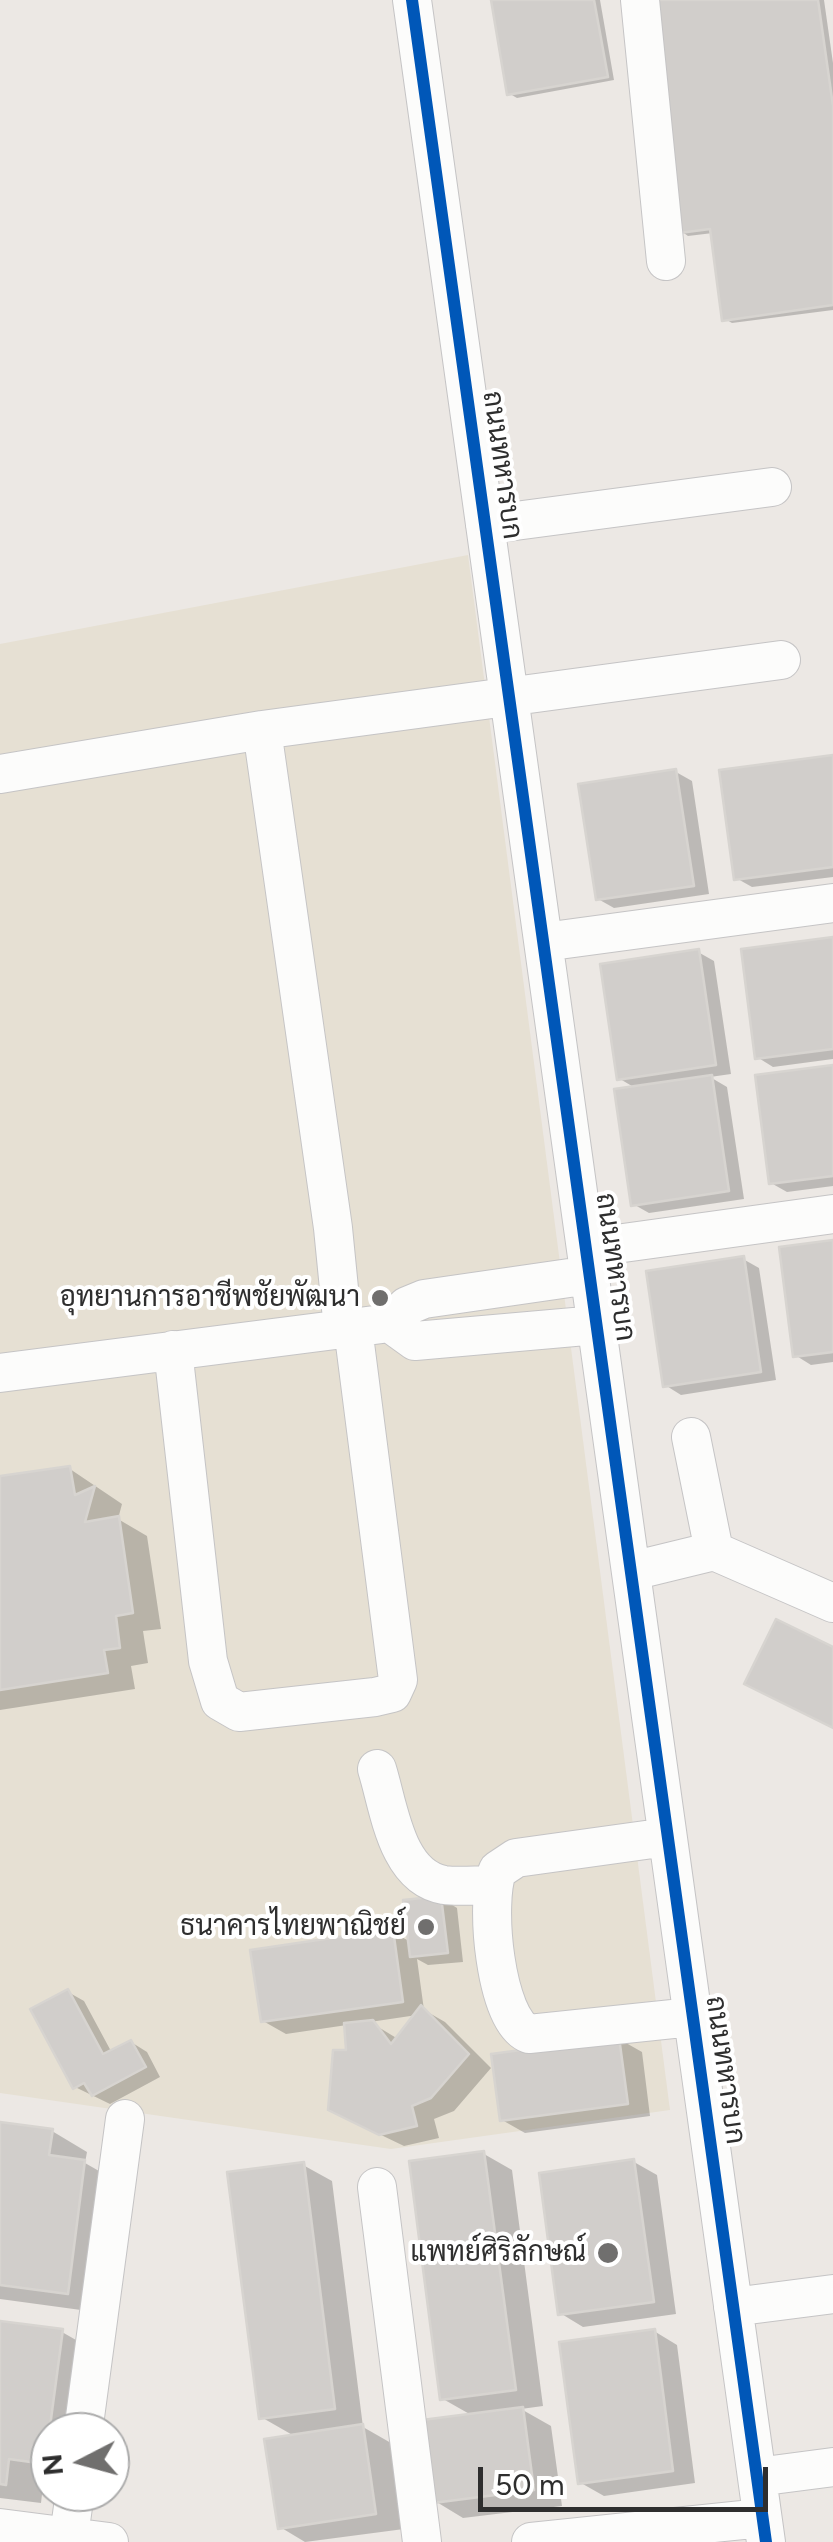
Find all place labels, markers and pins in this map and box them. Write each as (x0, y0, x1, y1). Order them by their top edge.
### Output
place label: อุทยานการอาชีพชัยพัฒนา (60, 1281, 360, 1315)
marker: อุทยานการอาชีพชัยพัฒนา (369, 1287, 391, 1309)
place label: ธนาคารไทยพาณิชย์ (180, 1910, 406, 1944)
marker: ธนาคารไทยพาณิชย์ (415, 1916, 437, 1938)
place label: แพทย์ศิริลักษณ์ (410, 2236, 586, 2270)
marker: แพทย์ศิริลักษณ์ (595, 2240, 621, 2266)

